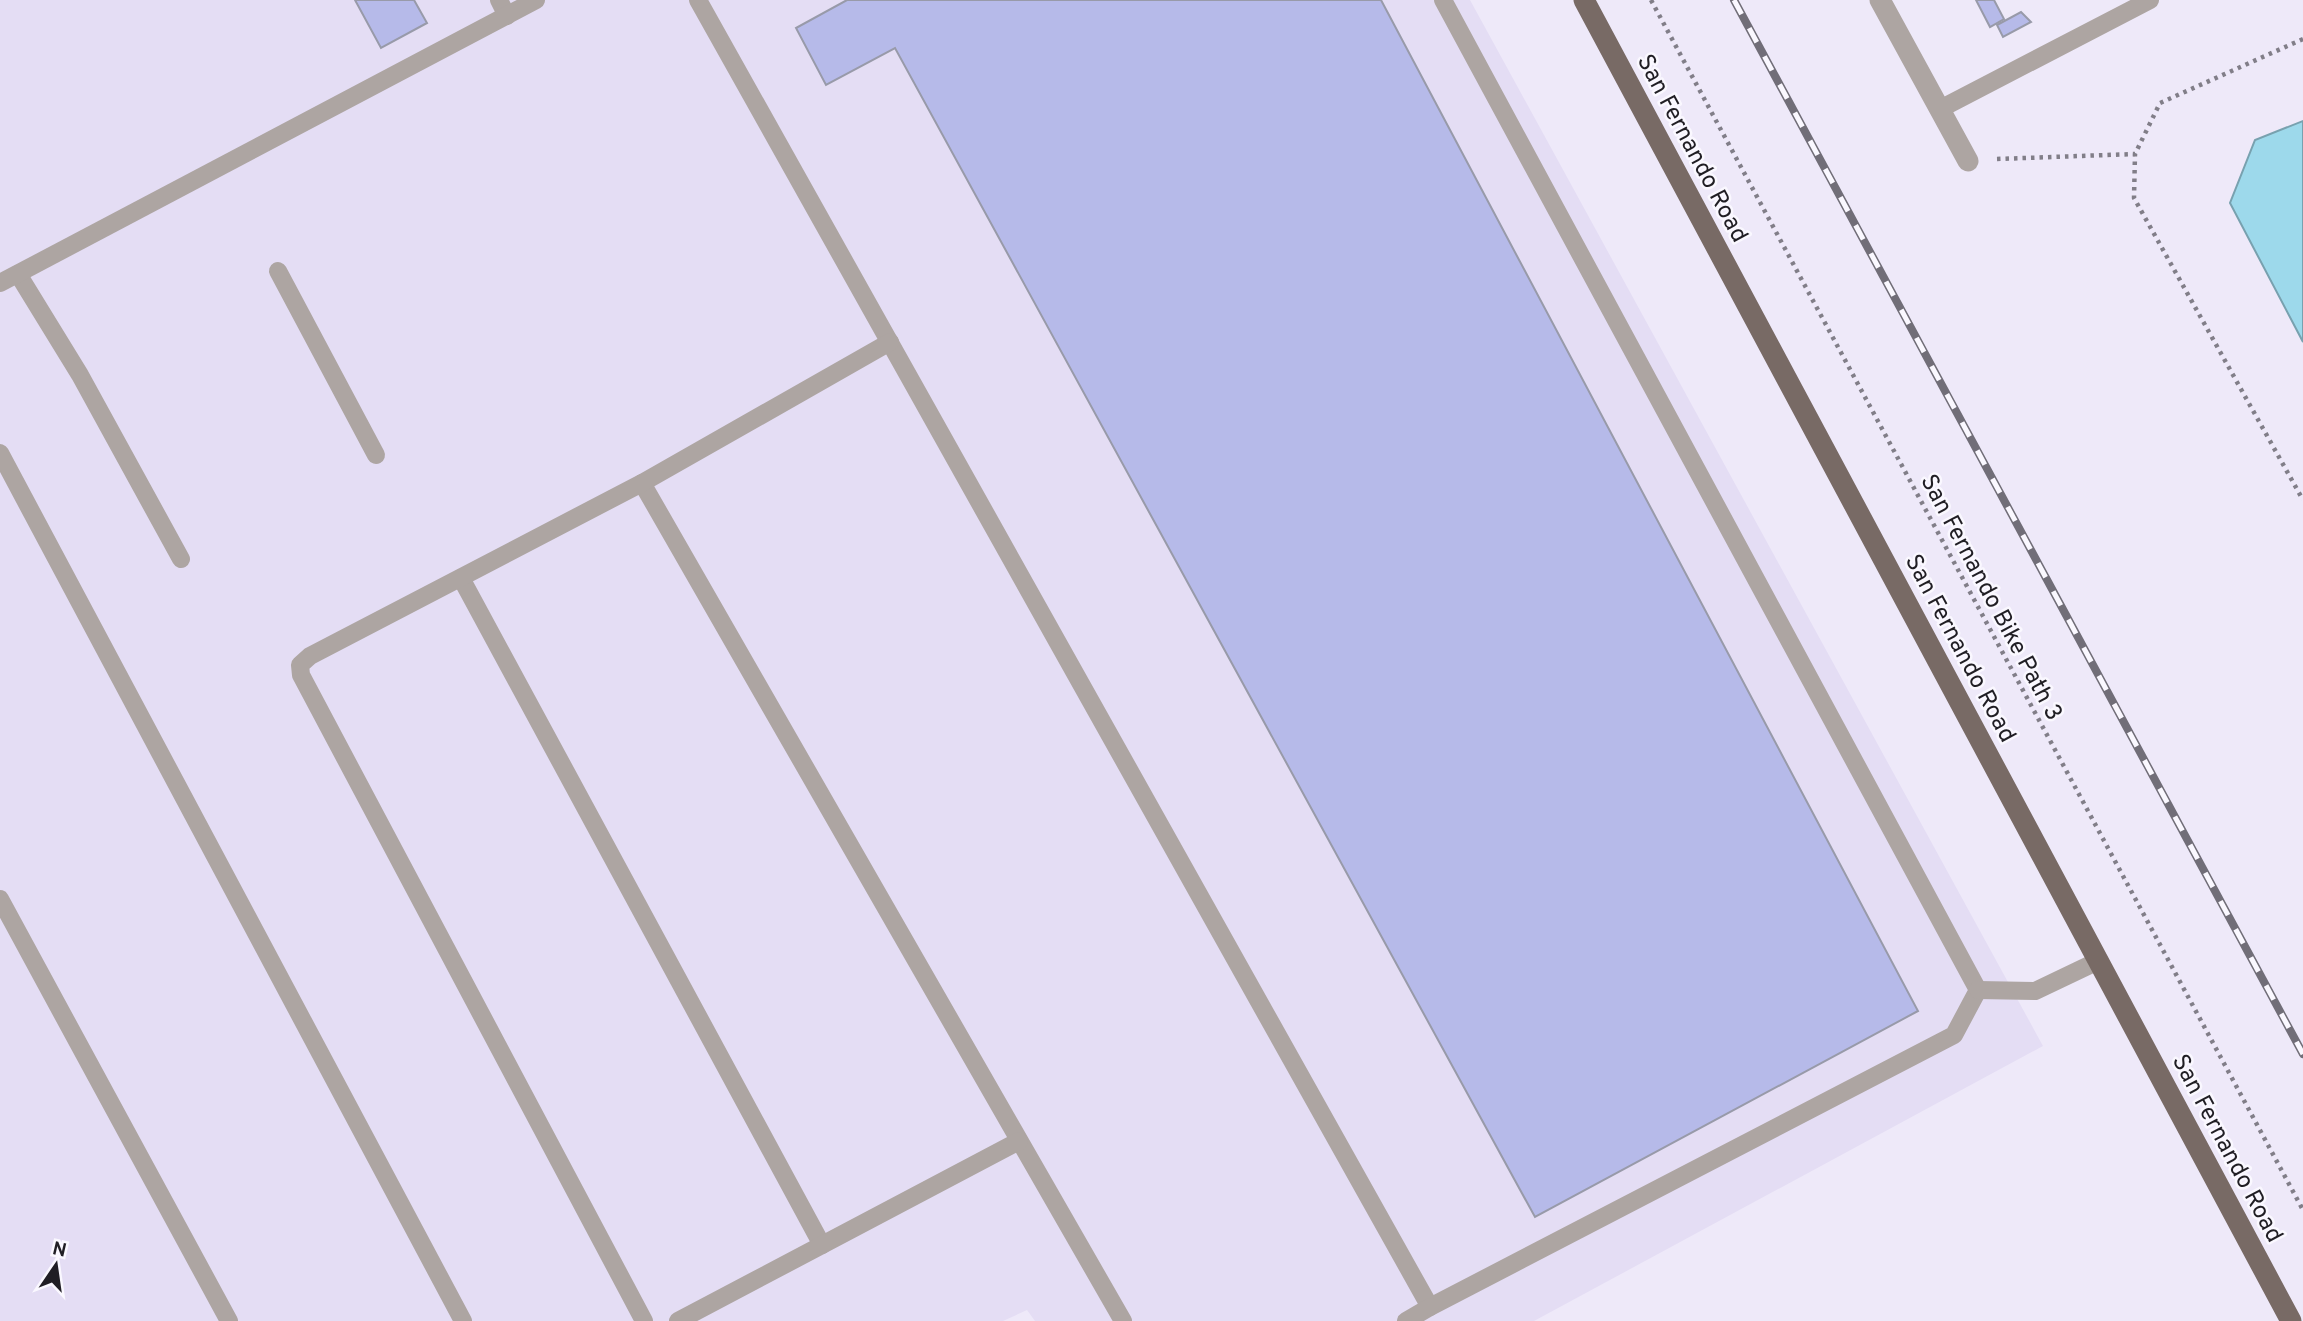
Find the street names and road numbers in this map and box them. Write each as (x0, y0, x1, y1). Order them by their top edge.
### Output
street label: San Fernando Road (1629, 50, 1754, 248)
street label: San Fernando Bike Path 3 (1912, 470, 2068, 726)
street label: San Fernando Road (1897, 550, 2022, 748)
street label: San Fernando Road (2164, 1050, 2289, 1248)

